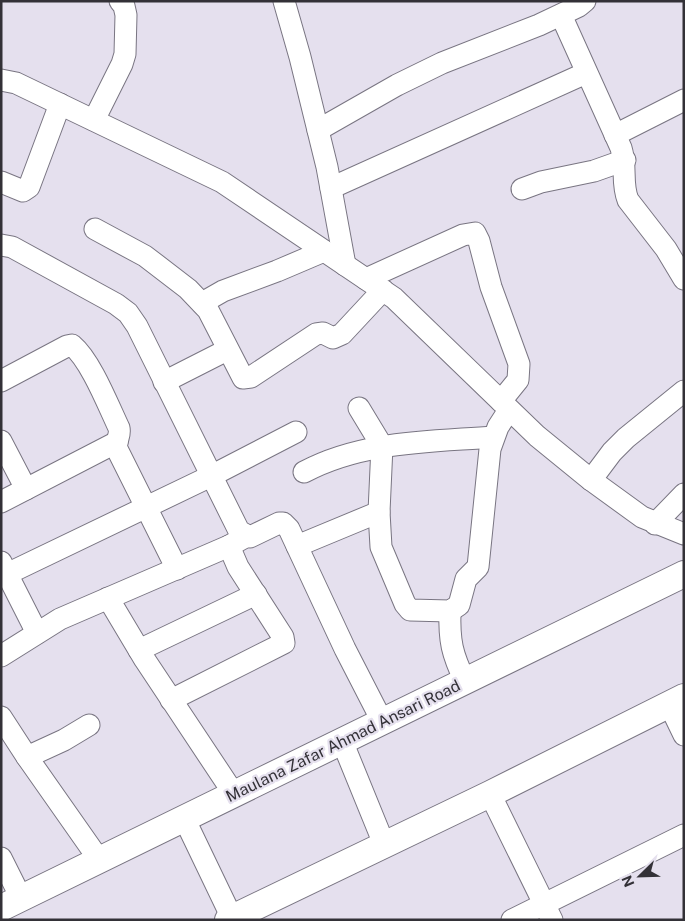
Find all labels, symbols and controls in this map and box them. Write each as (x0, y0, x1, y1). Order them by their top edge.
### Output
street label: Maulana Zafar Ahmad Ansari Road (223, 676, 463, 806)
north arrow (615, 851, 665, 901)
text: N (619, 873, 638, 889)

